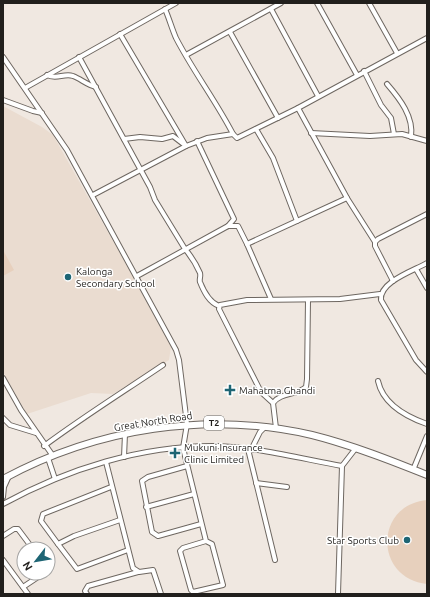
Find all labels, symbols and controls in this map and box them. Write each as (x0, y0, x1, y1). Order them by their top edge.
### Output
place label: Kalonga Secondary School (76, 266, 155, 289)
marker: Kalonga Secondary School (63, 272, 73, 282)
marker: Mahatma Ghandi (224, 384, 236, 396)
place label: Mahatma Ghandi (239, 385, 315, 396)
street label: Great North Road (113, 410, 193, 433)
road number: T2 (204, 416, 224, 430)
place label: Mukuni Insurance Clinic Limited (184, 442, 263, 465)
marker: Mukuni Insurance Clinic Limited (169, 447, 181, 459)
place label: Star Sports Club (327, 535, 399, 546)
marker: Star Sports Club (402, 535, 412, 545)
north arrow (16, 541, 56, 581)
text: N (20, 560, 35, 573)

